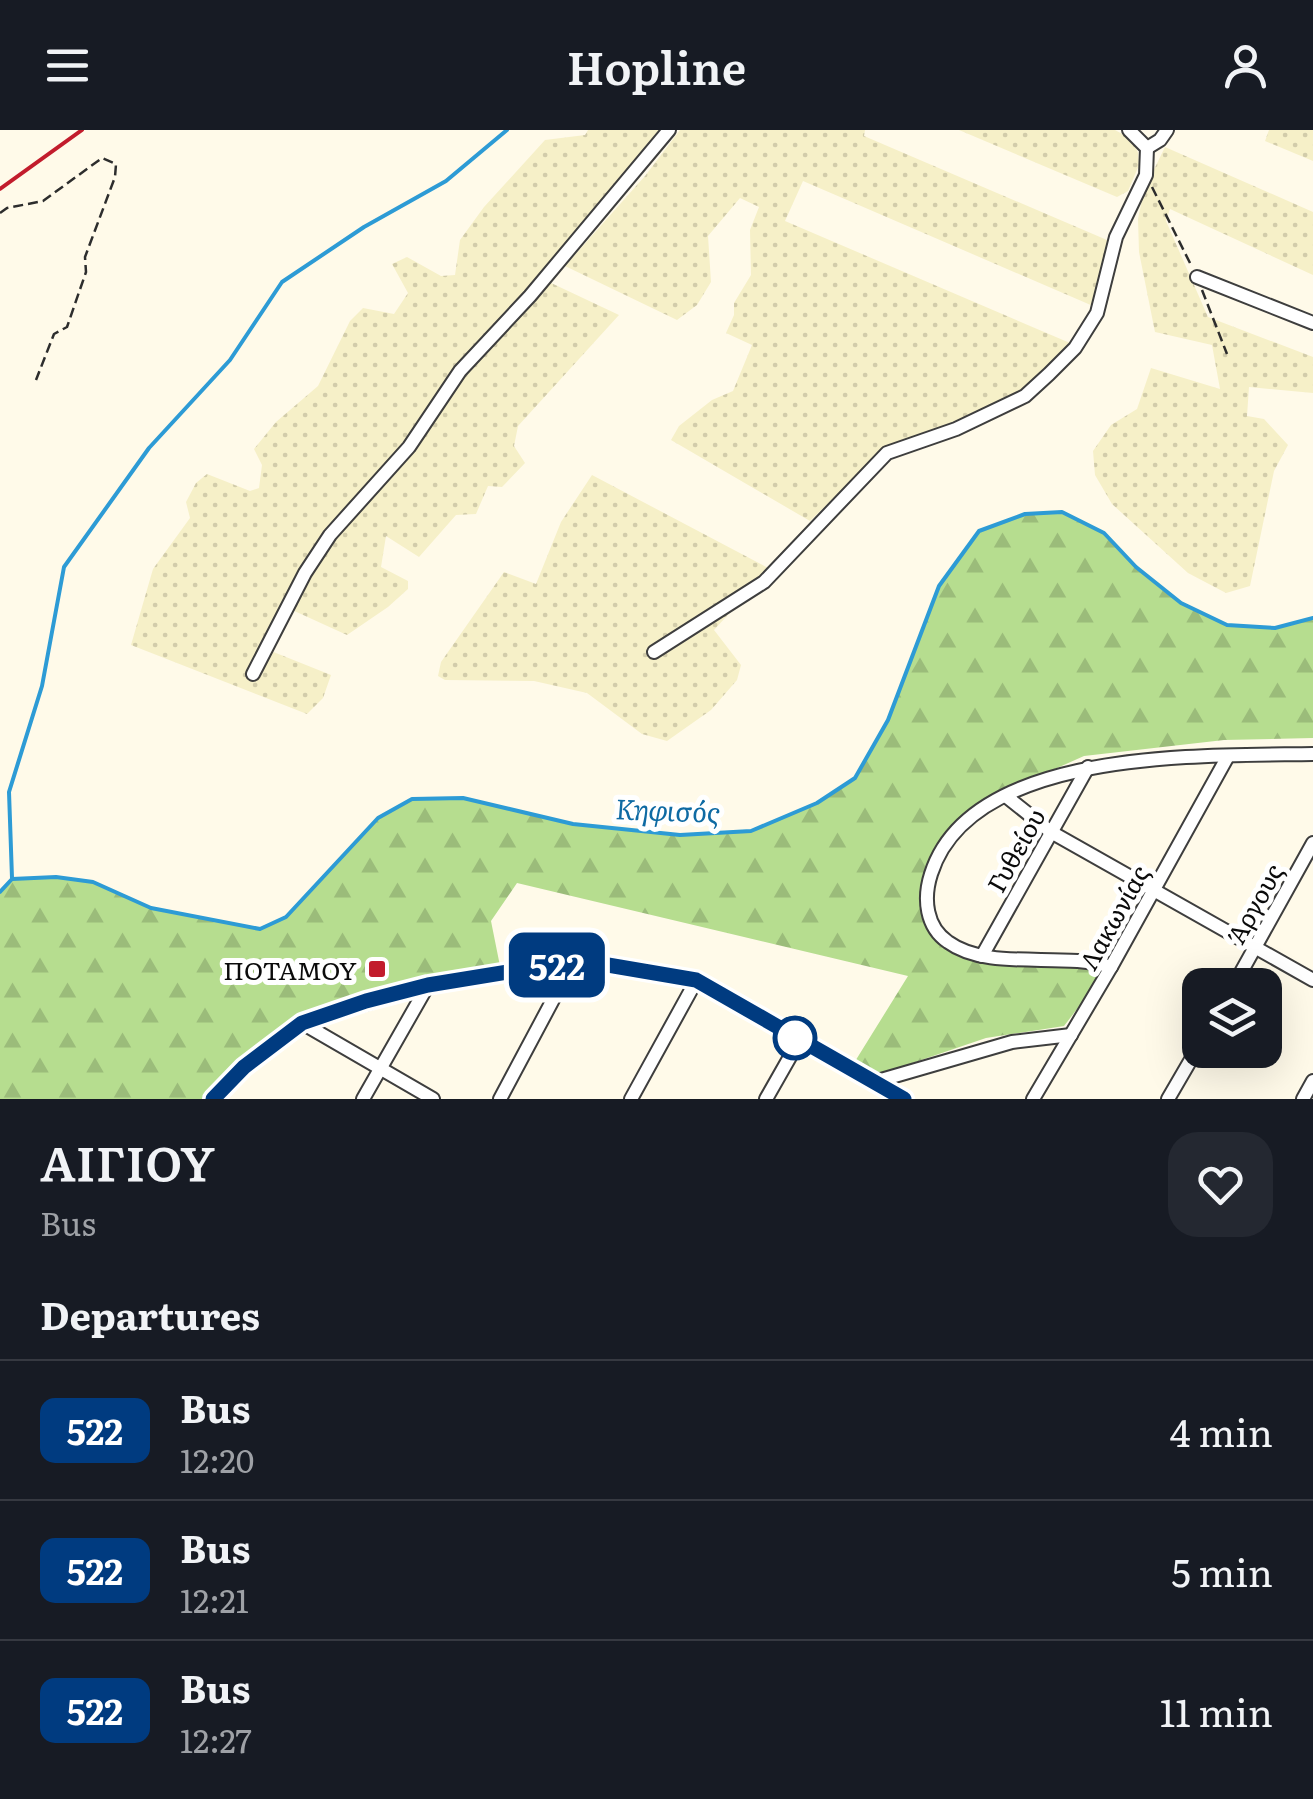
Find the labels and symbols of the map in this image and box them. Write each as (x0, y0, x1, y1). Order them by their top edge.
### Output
water label: Κηφισός (615, 786, 721, 832)
street label: Γυθείου (977, 801, 1053, 899)
street label: Άργους (1217, 856, 1291, 950)
street label: Λακωνίας (1069, 858, 1157, 976)
line badge: 522 (500, 932, 614, 998)
place label: ΠΟΤΑΜΟΥ (223, 951, 357, 988)
marker: ΠΟΤΑΜΟΥ (366, 958, 388, 980)
unlabelled marker (774, 1017, 816, 1059)

